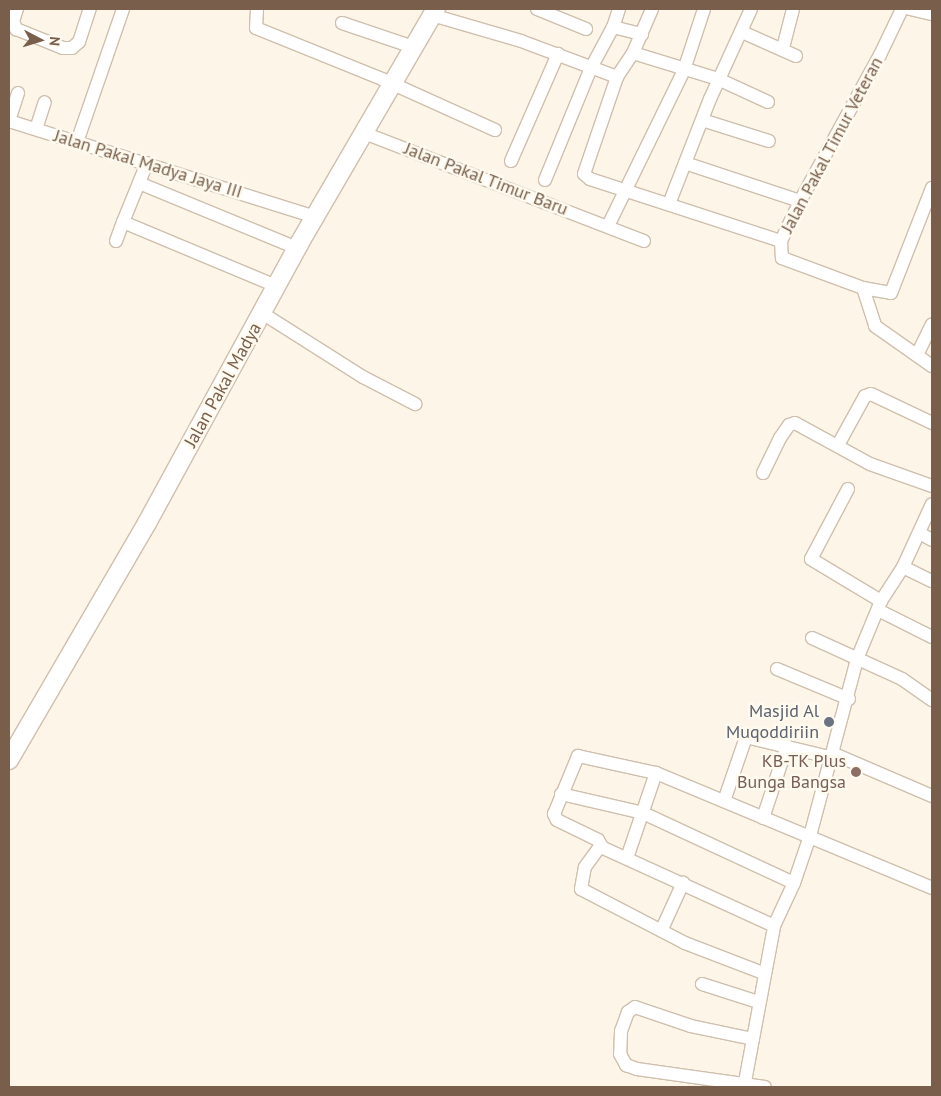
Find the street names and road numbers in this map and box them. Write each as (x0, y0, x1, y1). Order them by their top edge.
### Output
street label: Jalan Pakal Timur Veteran (776, 53, 888, 237)
street label: Jalan Pakal Madya Jaya III (51, 125, 245, 203)
street label: Jalan Pakal Timur Baru (401, 138, 571, 220)
street label: Jalan Pakal Madya (180, 319, 266, 451)

